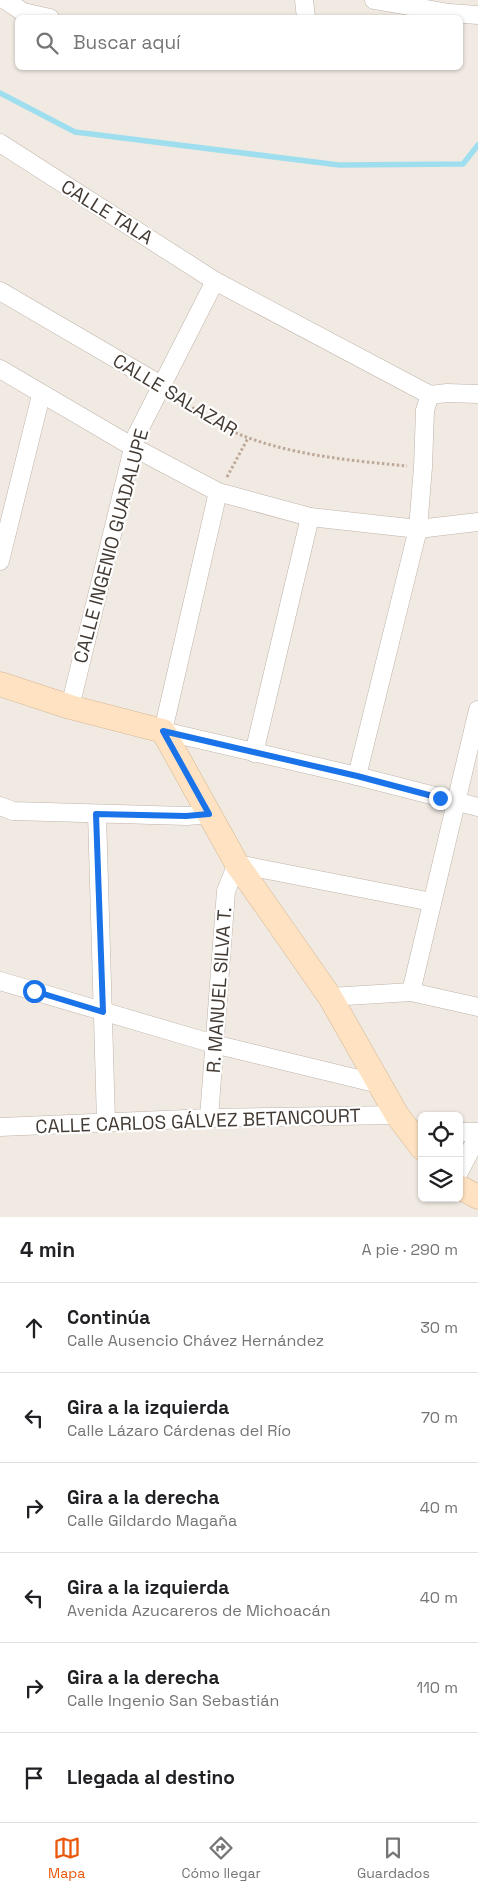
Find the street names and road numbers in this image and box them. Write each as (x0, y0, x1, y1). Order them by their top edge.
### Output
street label: CALLE TALA (56, 174, 158, 250)
street label: CALLE SALAZAR (108, 348, 242, 442)
street label: CALLE INGENIO GUADALUPE (68, 426, 154, 666)
street label: R. MANUEL SILVA T. (201, 906, 237, 1074)
street label: CALLE CARLOS GÁLVEZ BETANCOURT (35, 1103, 361, 1139)

